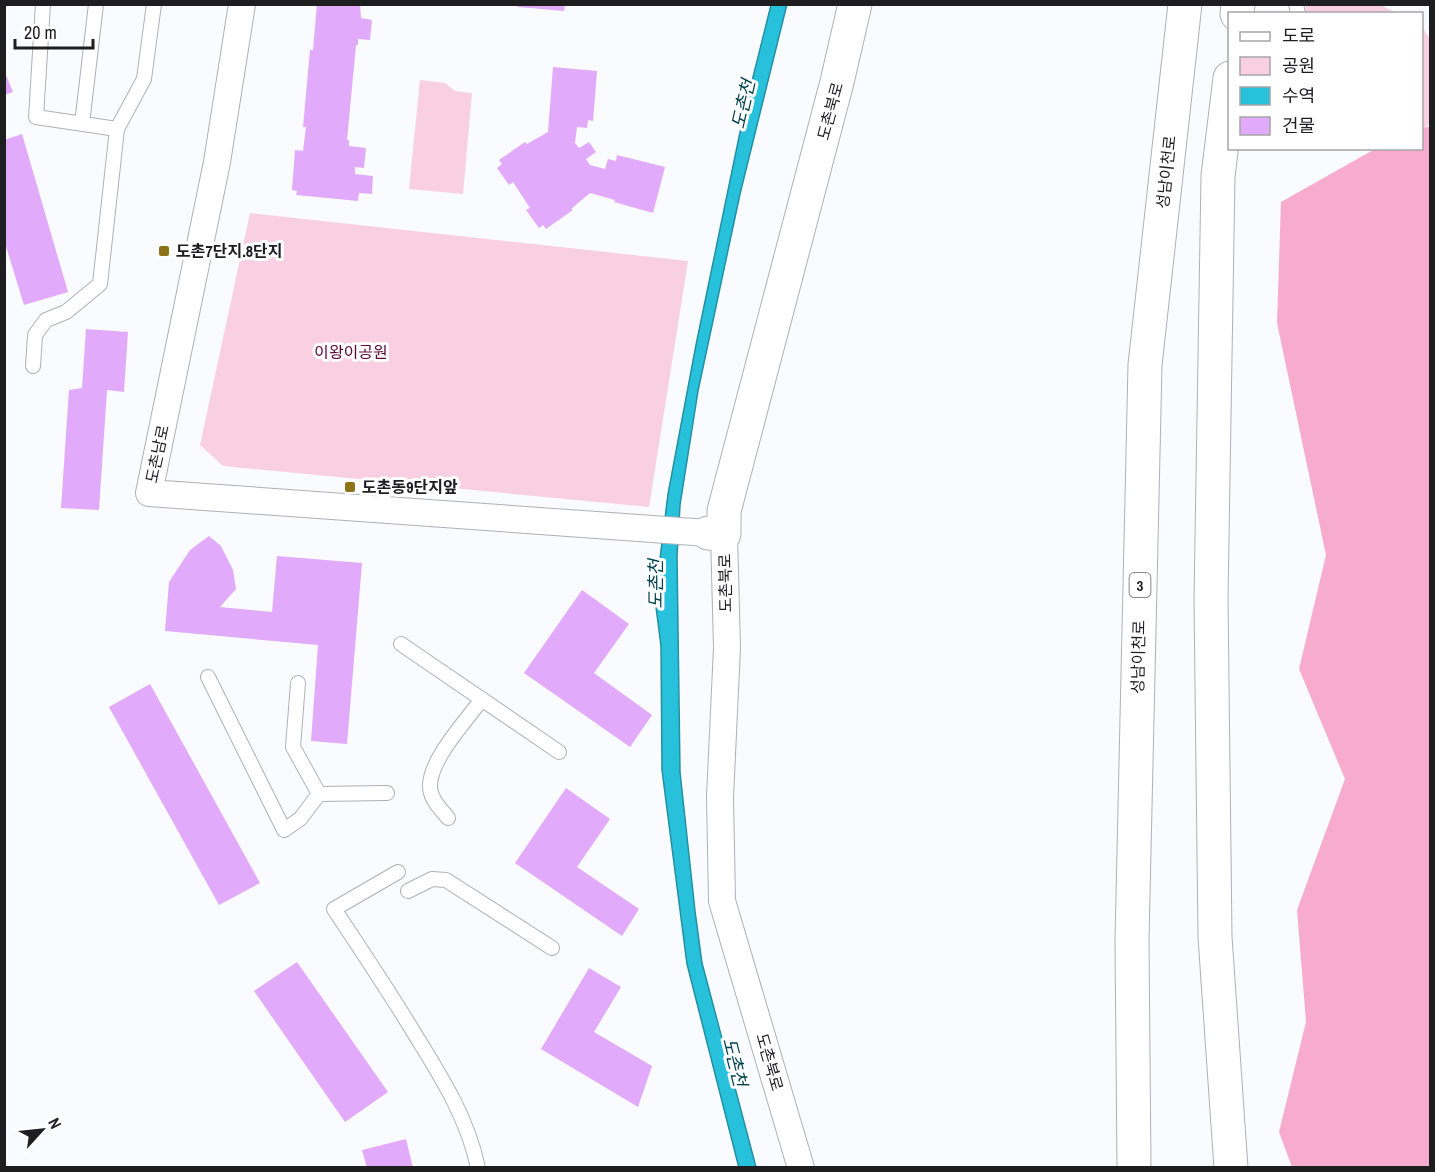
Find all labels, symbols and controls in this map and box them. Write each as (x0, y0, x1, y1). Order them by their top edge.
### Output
scale bar (15, 12, 93, 50)
legend (1228, 12, 1423, 150)
text: 20 m (24, 20, 57, 45)
text: 도로 (1282, 23, 1315, 48)
text: 공원 (1282, 53, 1315, 78)
water label: 도촌천 (725, 75, 761, 131)
street label: 도촌북로 (812, 79, 848, 142)
text: 수역 (1282, 83, 1315, 108)
text: 건물 (1282, 113, 1315, 138)
street label: 성남이천로 (1151, 134, 1181, 210)
place label: 도촌7단지.8단지 (176, 240, 283, 262)
marker: 도촌7단지.8단지 (157, 244, 171, 258)
park label: 이왕이공원 (314, 341, 388, 363)
street label: 도촌남로 (140, 423, 174, 485)
place label: 도촌동9단지앞 (362, 476, 458, 498)
marker: 도촌동9단지앞 (343, 480, 357, 494)
street label: 도촌북로 (713, 553, 737, 613)
water label: 도촌천 (643, 557, 668, 609)
road number: 3 (1130, 573, 1150, 597)
street label: 성남이천로 (1126, 620, 1150, 694)
street label: 도촌북로 (751, 1031, 789, 1094)
water label: 도촌천 (717, 1035, 754, 1091)
north arrow (12, 1100, 72, 1160)
text: N (43, 1114, 67, 1132)

